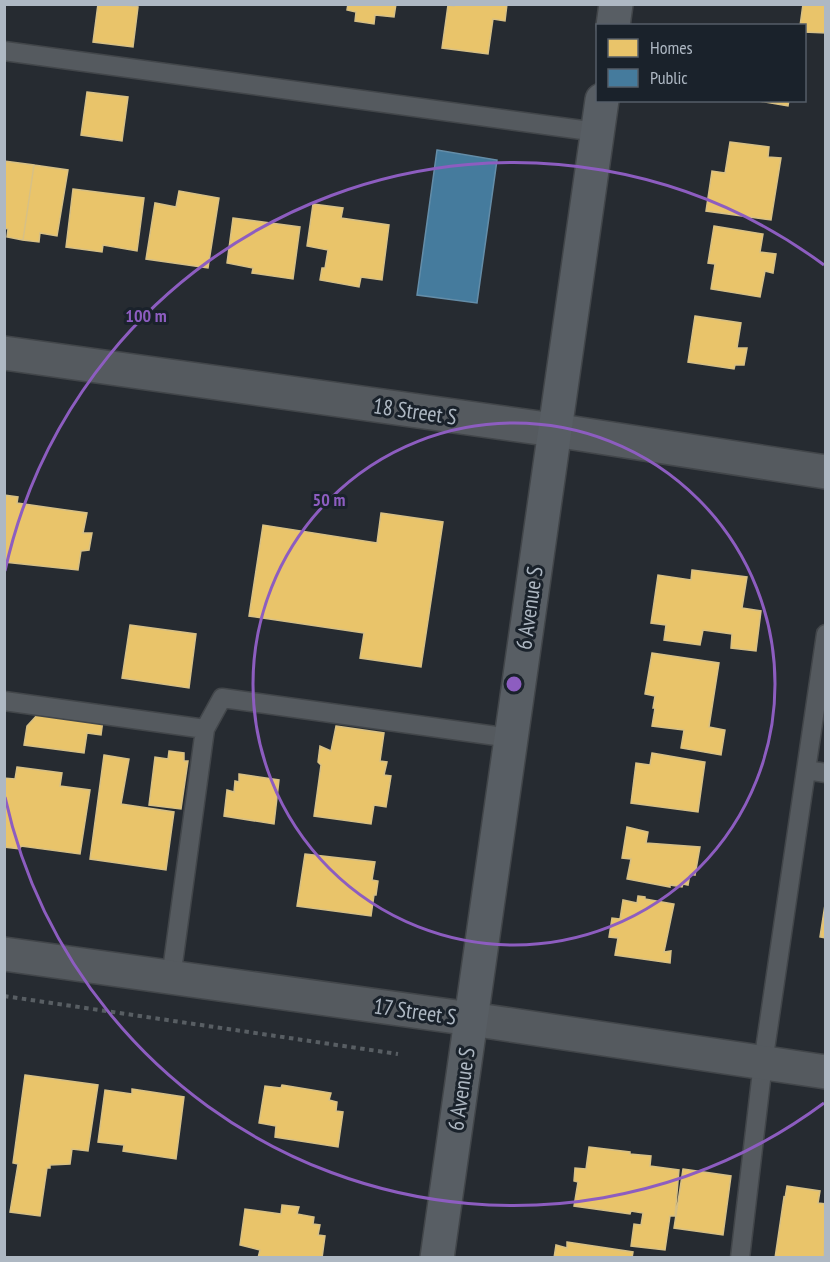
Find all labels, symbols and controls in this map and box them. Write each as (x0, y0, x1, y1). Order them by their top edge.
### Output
legend (596, 24, 806, 102)
text: Homes (650, 36, 693, 59)
text: Public (650, 66, 688, 89)
text: 100 m (125, 304, 167, 327)
street label: 18 Street S (371, 391, 459, 431)
text: 50 m (313, 488, 345, 511)
street label: 6 Avenue S (509, 565, 549, 651)
centre of rings (504, 674, 524, 694)
street label: 17 Street S (372, 991, 458, 1031)
street label: 6 Avenue S (441, 1046, 481, 1132)

